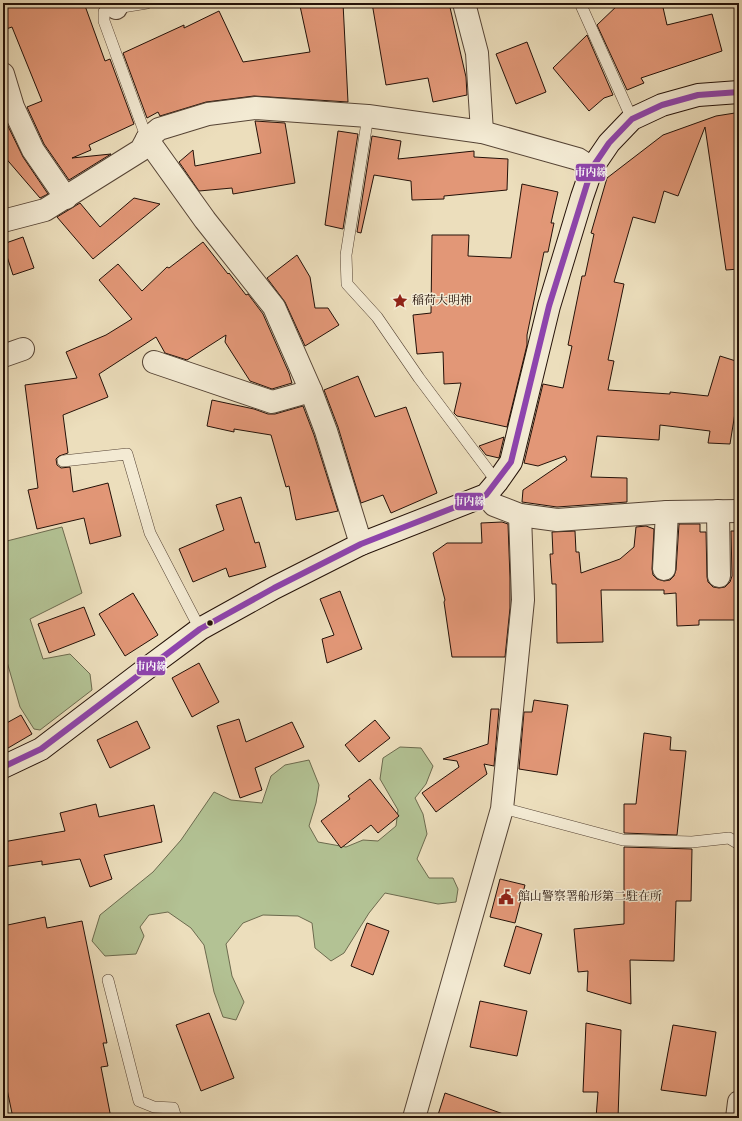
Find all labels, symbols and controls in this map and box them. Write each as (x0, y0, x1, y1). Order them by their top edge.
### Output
line badge: 市内線 (575, 163, 606, 182)
text: 市内線 (575, 166, 608, 181)
place icon: 稲荷大明神 (391, 292, 409, 310)
place label: 稲荷大明神 (412, 293, 472, 309)
line badge: 市内線 (454, 492, 484, 511)
text: 市内線 (453, 495, 486, 510)
unlabelled marker (205, 618, 215, 628)
line badge: 市内線 (136, 656, 166, 676)
text: 市内線 (135, 660, 168, 675)
public building icon: 館山警察署船形第二駐在所 (497, 888, 515, 906)
place label: 館山警察署船形第二駐在所 (518, 889, 662, 905)

